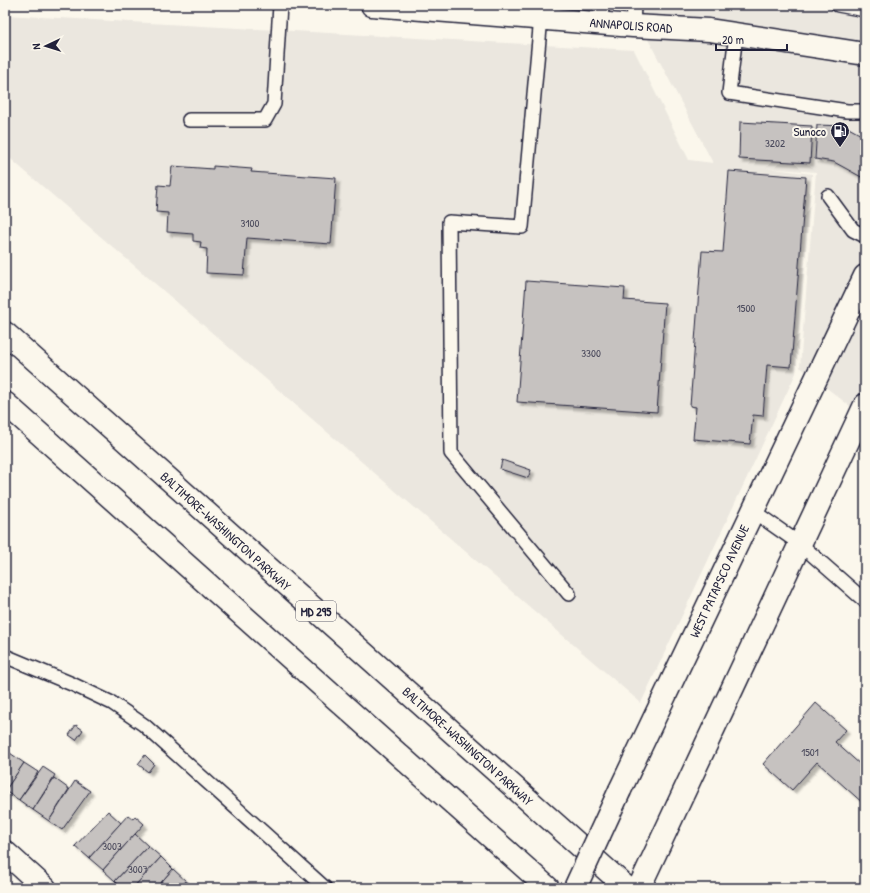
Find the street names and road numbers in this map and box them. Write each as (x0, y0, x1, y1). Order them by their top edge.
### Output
street label: ANNAPOLIS ROAD (589, 13, 674, 37)
street label: BALTIMORE-WASHINGTON PARKWAY (157, 467, 295, 595)
street label: WEST PATAPSCO AVENUE (685, 521, 753, 640)
road number: MD 295 (296, 601, 336, 621)
street label: BALTIMORE-WASHINGTON PARKWAY (399, 682, 537, 810)

